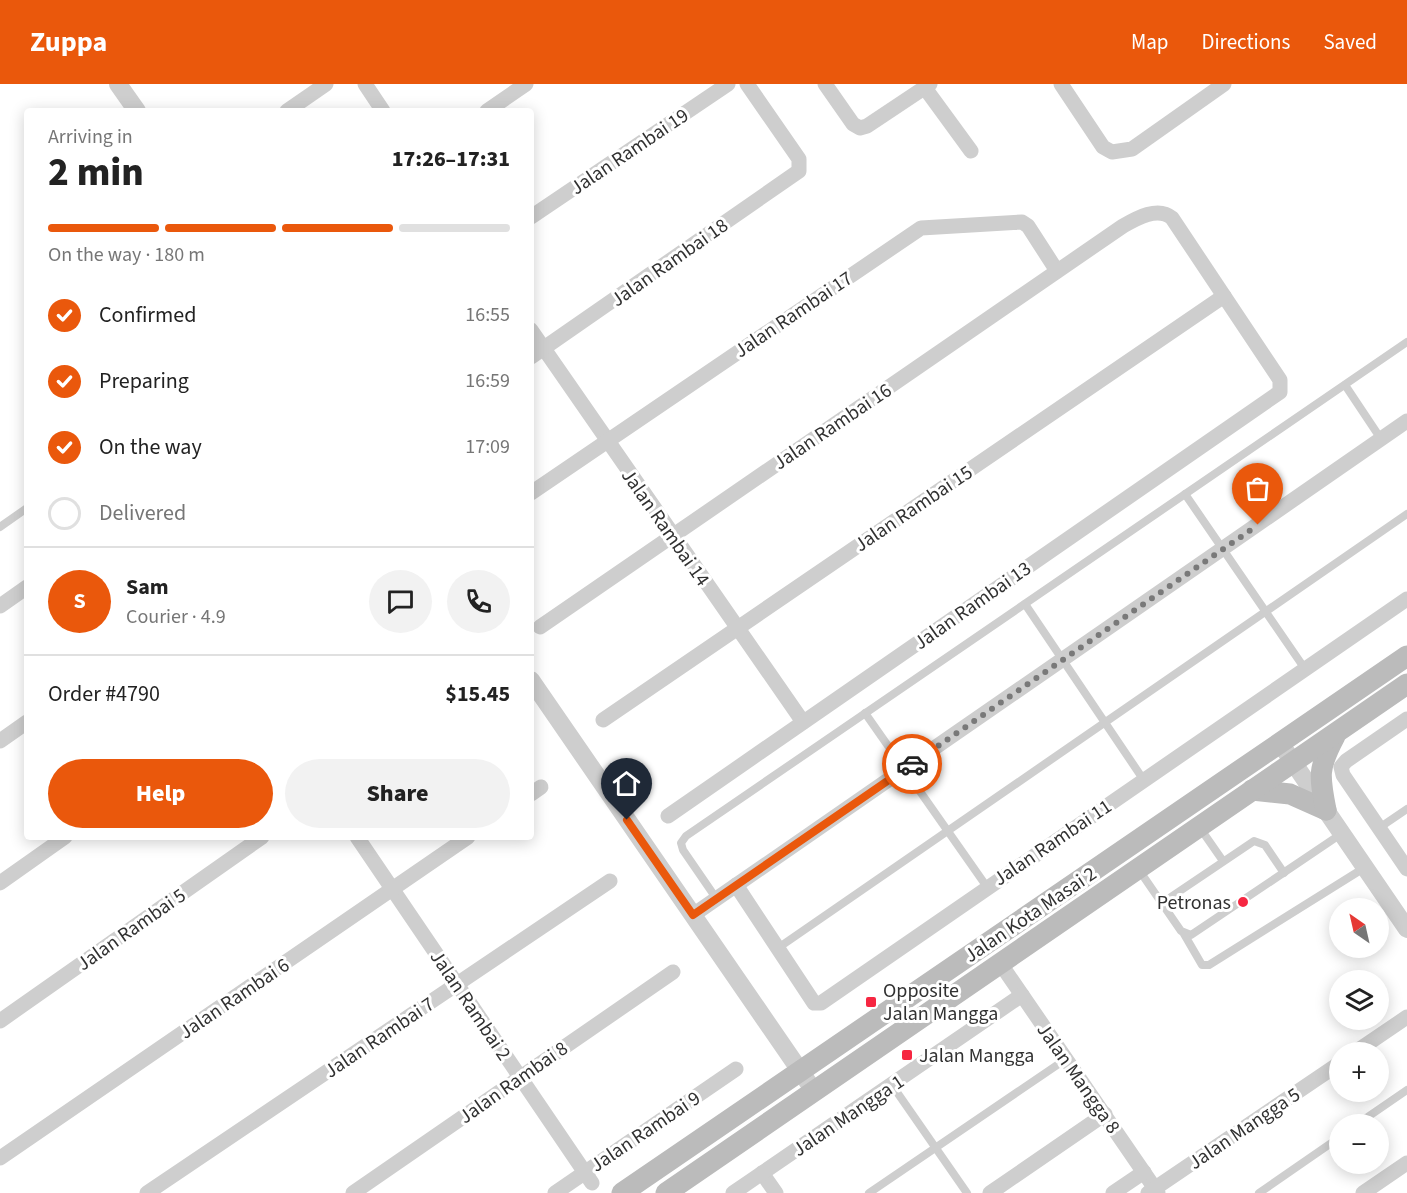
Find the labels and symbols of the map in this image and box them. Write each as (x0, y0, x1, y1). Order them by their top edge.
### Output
street label: Jalan Rambai 19 (565, 102, 694, 202)
street label: Jalan Rambai 18 (605, 212, 734, 314)
street label: Jalan Rambai 17 (729, 265, 858, 365)
street label: Jalan Rambai 16 (768, 377, 897, 477)
street label: Jalan Rambai 15 (849, 459, 978, 559)
street label: Jalan Rambai 14 (614, 463, 716, 592)
pin (1232, 463, 1283, 525)
street label: Jalan Rambai 13 (908, 555, 1037, 657)
courier (882, 734, 942, 794)
pin (601, 758, 652, 820)
street label: Jalan Rambai 11 (988, 793, 1117, 893)
street label: Jalan Kota Masai 2 (959, 860, 1102, 970)
street label: Jalan Rambai 5 (71, 882, 192, 978)
place label: Petronas (1157, 889, 1231, 917)
marker: Petronas (1236, 895, 1250, 909)
north arrow (1329, 898, 1389, 958)
street label: Jalan Rambai 2 (423, 945, 517, 1066)
street label: Jalan Rambai 6 (174, 952, 295, 1046)
place label: Opposite Jalan Mangga (883, 977, 998, 1028)
street label: Jalan Rambai 7 (319, 991, 440, 1085)
marker: Opposite Jalan Mangga (864, 995, 878, 1009)
street label: Jalan Mangga 8 (1030, 1018, 1127, 1140)
street label: Jalan Rambai 8 (453, 1035, 574, 1131)
place label: Jalan Mangga (919, 1042, 1034, 1070)
marker: Jalan Mangga (900, 1048, 914, 1062)
street label: Jalan Mangga 1 (787, 1068, 910, 1164)
street label: Jalan Mangga 5 (1183, 1081, 1306, 1177)
street label: Jalan Rambai 9 (585, 1085, 706, 1179)

